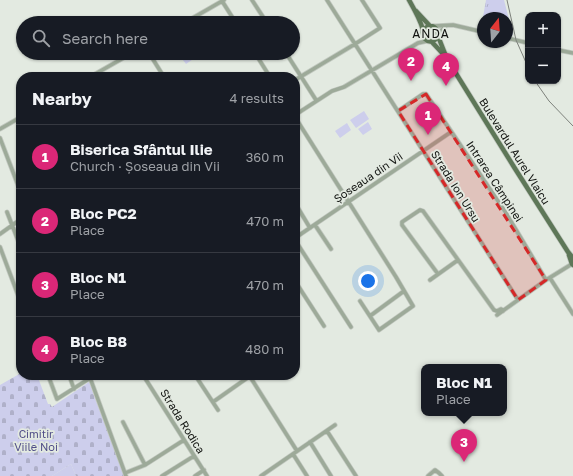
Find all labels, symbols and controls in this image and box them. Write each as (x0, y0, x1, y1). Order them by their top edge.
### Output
north arrow (477, 12, 513, 48)
map controls (525, 12, 561, 84)
button: + (525, 12, 561, 48)
search box (16, 16, 300, 60)
district label: ANDA (412, 26, 450, 41)
icon: search (30, 27, 52, 49)
text: Search here (62, 29, 148, 47)
pin: 2 (398, 48, 424, 81)
button: − (525, 48, 561, 84)
pin: 4 (433, 53, 459, 86)
text: Nearby (32, 88, 92, 109)
text: 4 results (230, 90, 284, 106)
street label: Bulevardul Aurel Vlaicu (477, 95, 553, 207)
pin: 1 (415, 102, 441, 135)
street label: Intrarea Câmpinei (464, 138, 526, 224)
text: Biserica Sfântul Ilie (70, 140, 213, 158)
street label: Strada Ion Ursu (429, 148, 483, 224)
text: 1 (42, 149, 48, 165)
text: 360 m (246, 149, 284, 165)
street label: Șoseaua din Vii (331, 149, 405, 206)
text: Church · Șoseaua din Vii (70, 158, 220, 174)
text: Bloc PC2 (70, 204, 137, 222)
text: 2 (41, 213, 49, 229)
text: 470 m (246, 213, 284, 229)
text: Place (70, 222, 105, 238)
text: Bloc N1 (70, 268, 126, 286)
your location (358, 271, 378, 291)
text: 3 (41, 277, 49, 293)
text: 470 m (246, 277, 284, 293)
text: Place (70, 286, 105, 302)
text: Bloc B8 (70, 332, 127, 350)
text: 4 (41, 341, 49, 357)
text: 480 m (245, 341, 284, 357)
text: Place (70, 350, 105, 366)
popup (421, 364, 507, 416)
text: Bloc N1 (436, 373, 492, 391)
street label: Strada Rodica (158, 386, 208, 456)
text: Place (436, 391, 471, 407)
park label: Cimitir Viile Noi (14, 427, 58, 453)
pin: 3 (451, 429, 477, 462)

